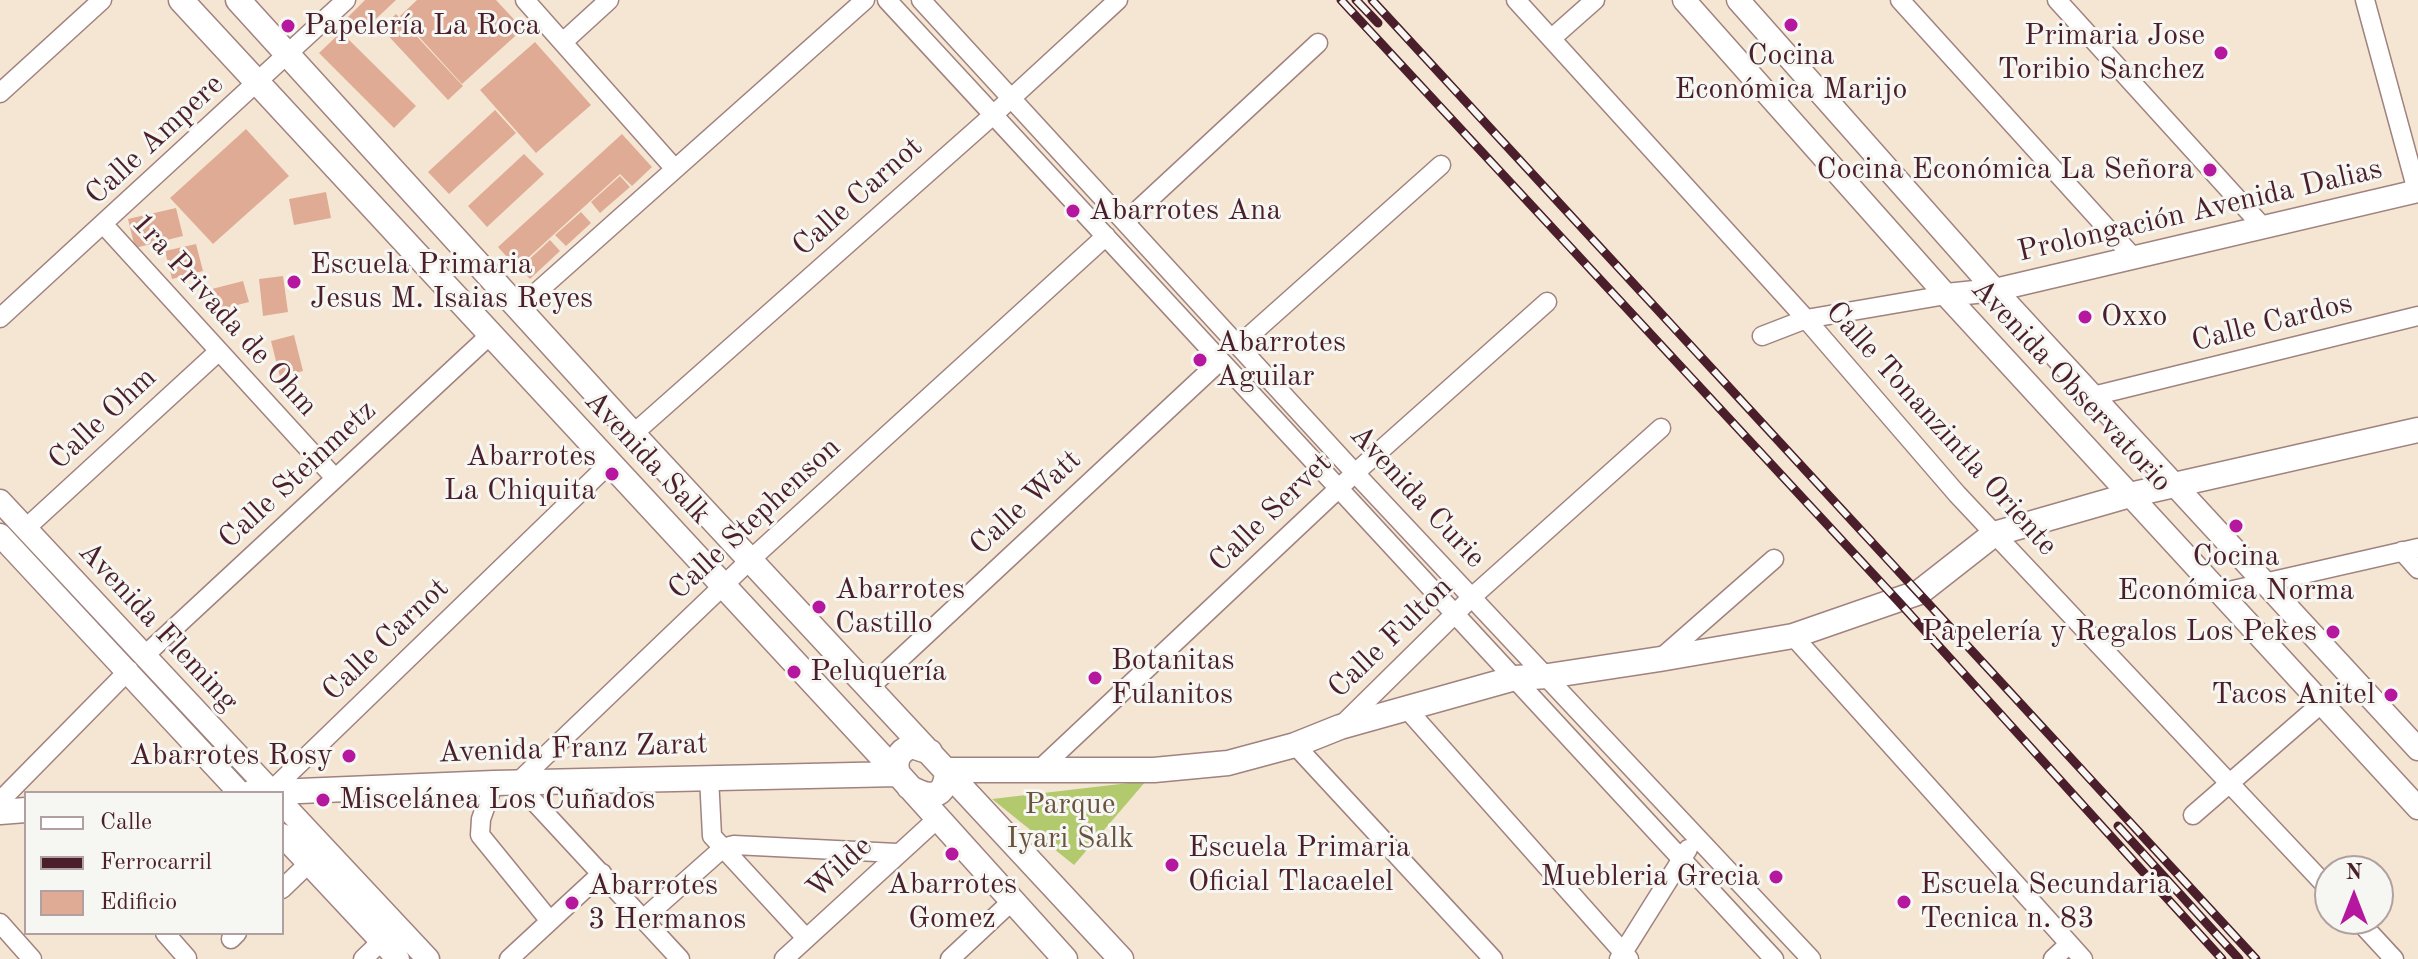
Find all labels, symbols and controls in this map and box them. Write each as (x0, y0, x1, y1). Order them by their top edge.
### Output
place label: Papelería La Roca (304, 8, 540, 44)
marker: Cocina Económica Marijo (1782, 16, 1800, 34)
marker: Papelería La Roca (279, 17, 297, 35)
place label: Primaria Jose Toribio Sanchez (1998, 18, 2205, 88)
place label: Cocina Económica Marijo (1675, 38, 1907, 108)
marker: Primaria Jose Toribio Sanchez (2212, 44, 2230, 62)
street label: Calle Ampere (79, 67, 231, 213)
street label: Calle Carnot (786, 129, 930, 265)
street label: Prolongación Avenida Dalias (2014, 151, 2386, 271)
place label: Cocina Económica La Señora (1817, 152, 2194, 188)
marker: Cocina Económica La Señora (2201, 161, 2219, 179)
place label: Abarrotes Ana (1089, 193, 1281, 229)
marker: Abarrotes Ana (1064, 202, 1082, 220)
street label: 1ra Privada de Ohm (123, 206, 325, 424)
place label: Escuela Primaria Jesus M. Isaias Reyes (310, 247, 593, 318)
street label: Avenida Observatorio (1963, 272, 2179, 500)
marker: Escuela Primaria Jesus M. Isaias Reyes (285, 273, 303, 291)
street label: Calle Cardos (2188, 286, 2356, 360)
street label: Calle Tonanzintla Oriente (1817, 294, 2065, 564)
place label: Oxxo (2101, 299, 2167, 335)
marker: Oxxo (2076, 308, 2094, 326)
place label: Abarrotes Aguilar (1216, 325, 1346, 396)
marker: Abarrotes Aguilar (1191, 351, 1209, 369)
street label: Calle Ohm (42, 360, 164, 478)
street label: Avenida Salk (576, 384, 718, 532)
street label: Calle Steinmetz (212, 393, 384, 557)
street label: Avenida Curie (1342, 418, 1492, 576)
street label: Calle Stephenson (661, 430, 849, 608)
place label: Abarrotes La Chiquita (444, 439, 596, 510)
street label: Calle Watt (963, 443, 1089, 563)
street label: Calle Servet (1202, 446, 1340, 580)
marker: Abarrotes La Chiquita (603, 465, 621, 483)
marker: Cocina Económica Norma (2227, 517, 2245, 535)
street label: Avenida Fleming (70, 535, 246, 719)
place label: Cocina Económica Norma (2118, 539, 2354, 610)
street label: Calle Fulton (1321, 570, 1461, 706)
street label: Calle Carnot (315, 571, 457, 709)
place label: Abarrotes Castillo (835, 572, 965, 642)
marker: Abarrotes Castillo (810, 598, 828, 616)
place label: Papelería y Regalos Los Pekes (1922, 614, 2317, 650)
marker: Papelería y Regalos Los Pekes (2324, 623, 2342, 641)
place label: Botanitas Fulanitos (1111, 643, 1235, 714)
place label: Peluquería (810, 654, 947, 690)
marker: Peluquería (785, 663, 803, 681)
marker: Botanitas Fulanitos (1086, 669, 1104, 687)
place label: Tacos Anitel (2211, 677, 2375, 713)
marker: Tacos Anitel (2382, 686, 2400, 704)
street label: Avenida Franz Zarat (438, 726, 708, 772)
place label: Abarrotes Rosy (129, 738, 333, 774)
marker: Abarrotes Rosy (340, 747, 358, 765)
place label: Miscelánea Los Cuñados (339, 782, 655, 818)
park label: Parque Iyari Salk (1006, 787, 1134, 858)
legend (24, 791, 284, 935)
marker: Miscelánea Los Cuñados (314, 791, 332, 809)
text: Calle (100, 811, 152, 835)
street label: Wilde (800, 829, 880, 907)
place label: Escuela Primaria Oficial Tlacaelel (1188, 830, 1411, 900)
marker: Abarrotes Gomez (943, 845, 961, 863)
text: Ferrocarril (100, 851, 212, 875)
north arrow (2314, 855, 2394, 935)
marker: Escuela Primaria Oficial Tlacaelel (1163, 856, 1181, 874)
place label: Muebleria Grecia (1540, 859, 1760, 895)
text: N (2346, 862, 2362, 884)
place label: Abarrotes Gomez (887, 867, 1017, 938)
place label: Escuela Secundaria Tecnica n. 83 (1920, 867, 2171, 938)
place label: Abarrotes 3 Hermanos (588, 868, 746, 938)
marker: Muebleria Grecia (1767, 868, 1785, 886)
text: Edificio (100, 891, 177, 915)
marker: Escuela Secundaria Tecnica n. 83 (1895, 893, 1913, 911)
marker: Abarrotes 3 Hermanos (563, 894, 581, 912)

